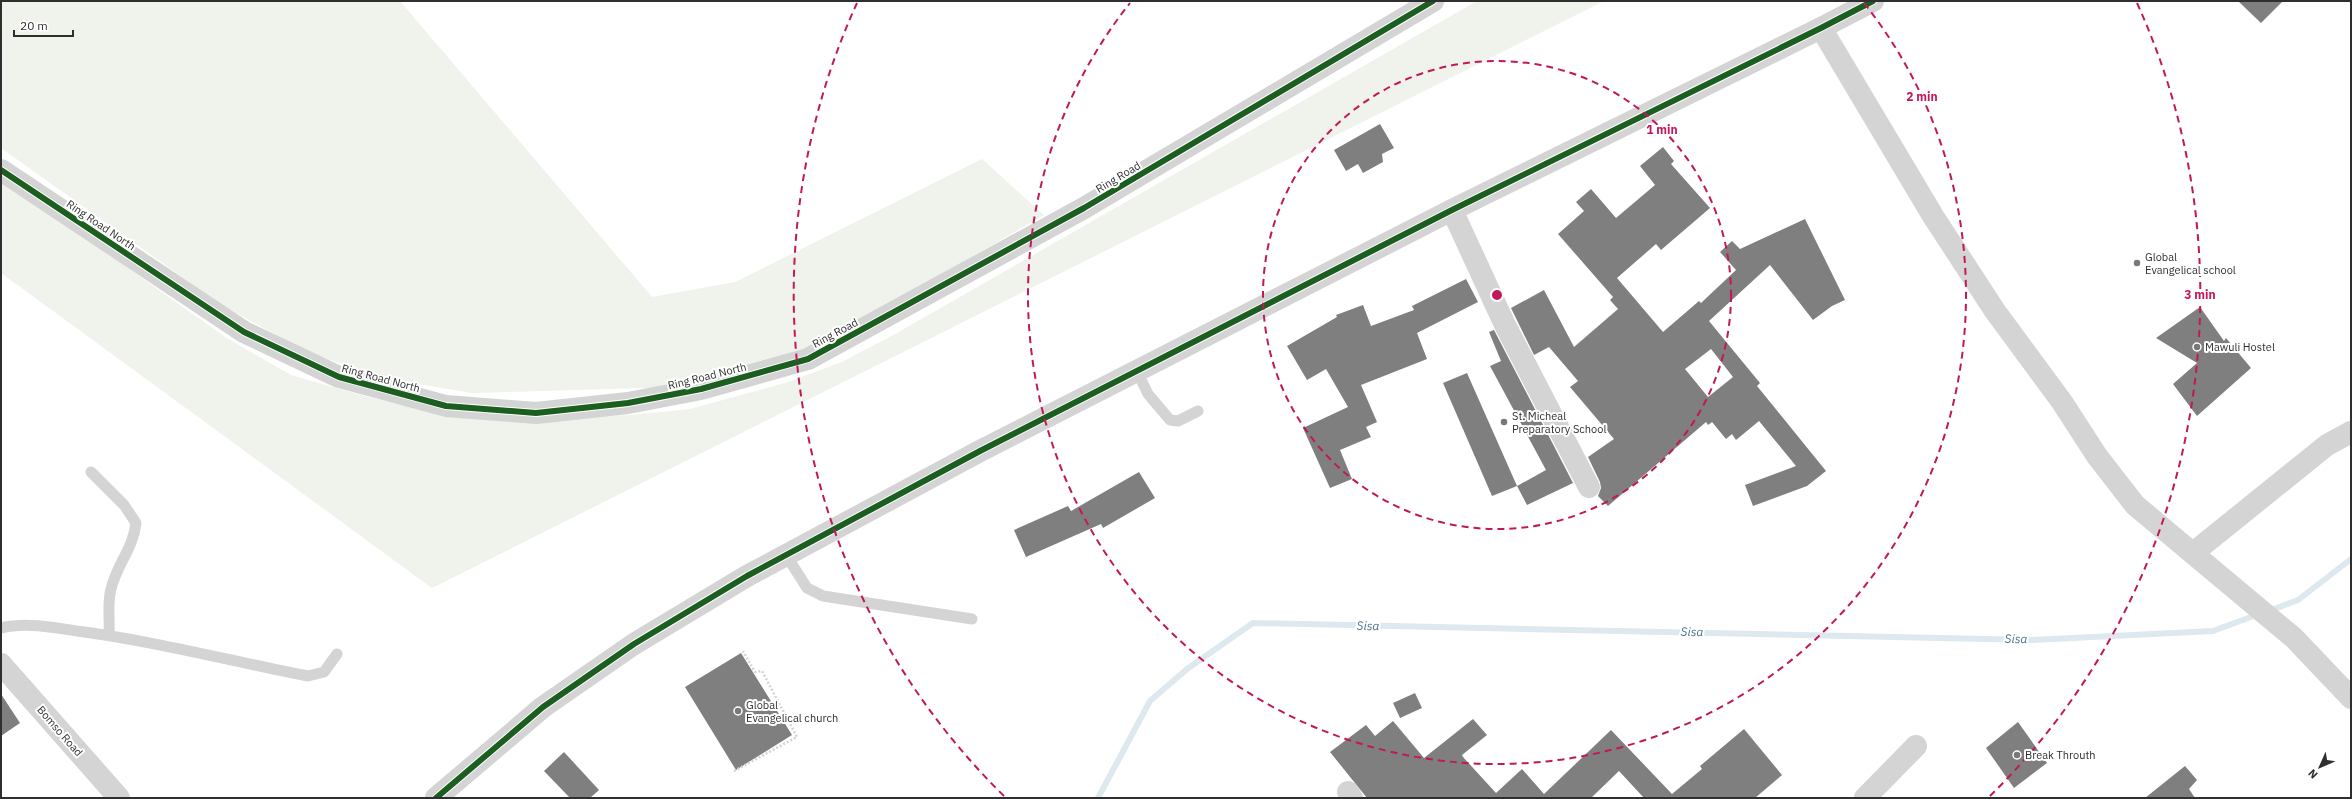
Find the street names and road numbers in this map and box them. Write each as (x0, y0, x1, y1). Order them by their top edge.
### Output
street label: Ring Road (1093, 158, 1143, 196)
street label: Ring Road North (64, 197, 138, 253)
street label: Ring Road (810, 315, 860, 351)
street label: Ring Road North (666, 359, 748, 393)
street label: Ring Road North (340, 361, 422, 395)
street label: Bomso Road (34, 703, 86, 759)

